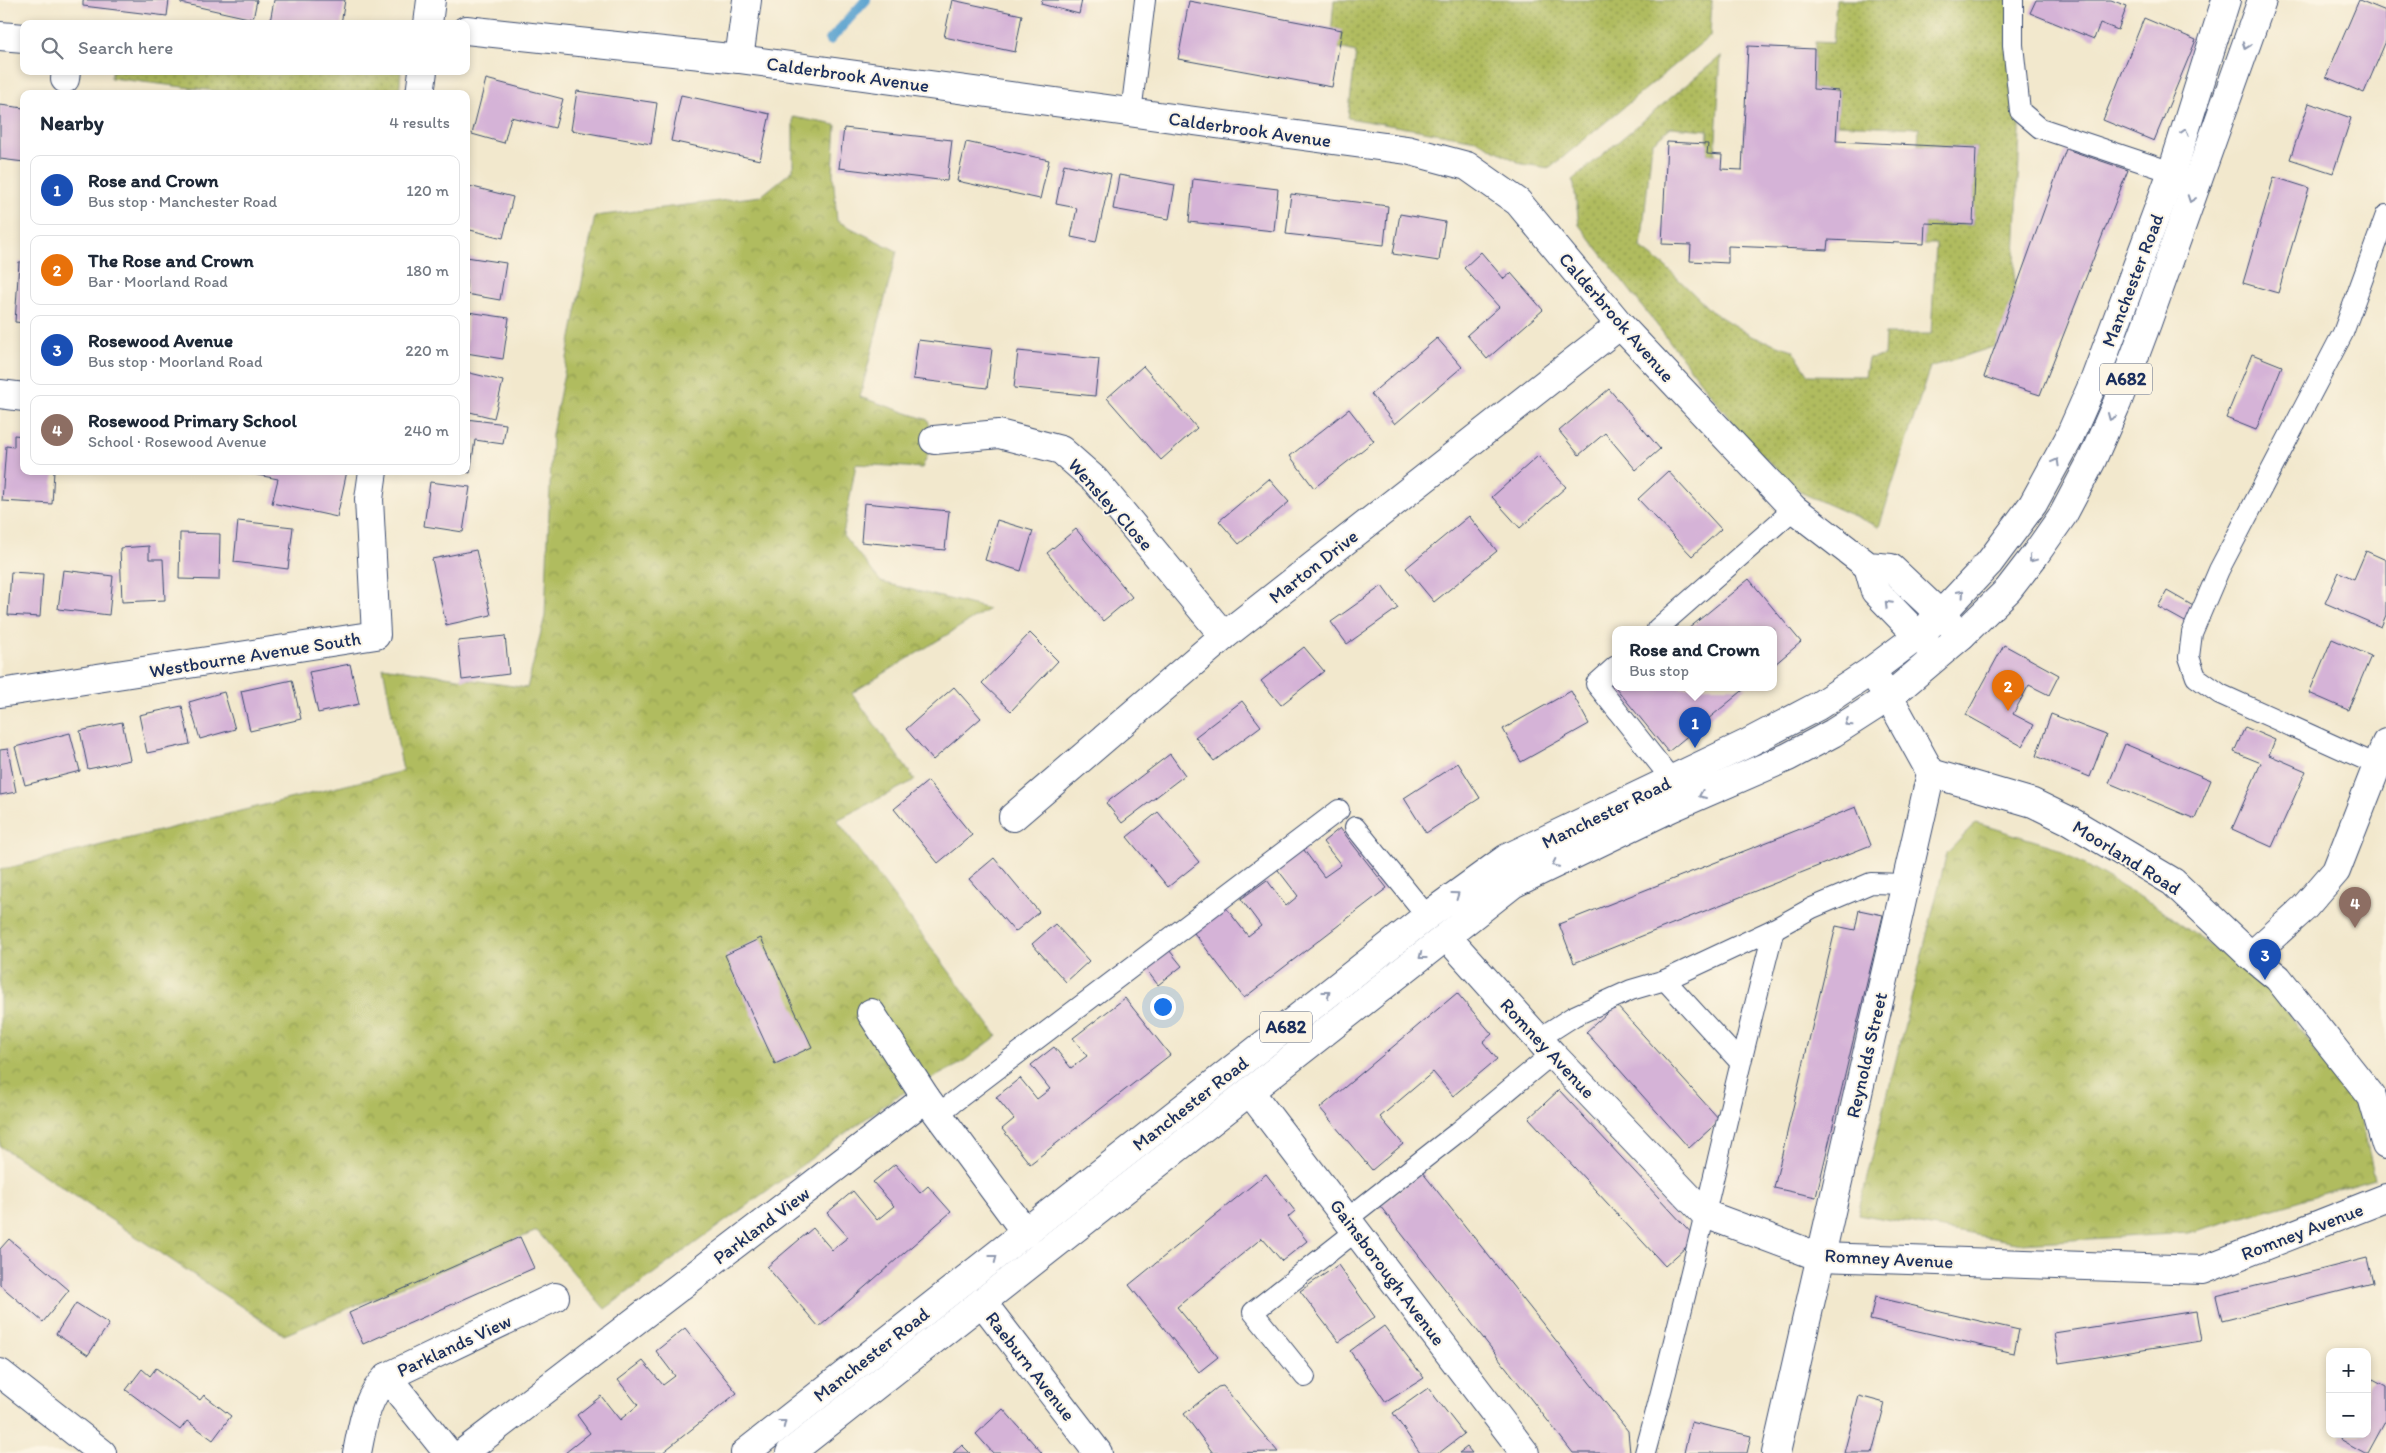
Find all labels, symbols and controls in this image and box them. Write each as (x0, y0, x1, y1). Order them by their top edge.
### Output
search box (20, 20, 470, 75)
icon: search (38, 34, 66, 62)
text: Search here (78, 36, 173, 59)
one-way arrow (2242, 41, 2252, 50)
street label: Calderbrook Avenue (765, 52, 931, 97)
street label: Calderbrook Avenue (1167, 107, 1333, 152)
text: Nearby (40, 110, 104, 135)
text: 4 results (389, 113, 450, 132)
one-way arrow (2179, 129, 2189, 137)
text: Rose and Crown (88, 169, 218, 192)
text: 1 (53, 181, 61, 200)
text: 120 m (406, 181, 449, 200)
text: Bus stop · Manchester Road (88, 192, 277, 211)
one-way arrow (2187, 194, 2197, 203)
street label: Manchester Road (2096, 210, 2169, 350)
street label: Calderbrook Avenue (1554, 248, 1679, 387)
text: The Rose and Crown (88, 249, 254, 272)
text: 2 (53, 261, 61, 280)
text: 180 m (406, 261, 449, 280)
text: Bar · Moorland Road (88, 272, 228, 291)
text: Rosewood Avenue (88, 329, 233, 352)
text: 3 (53, 341, 61, 360)
text: 220 m (405, 341, 449, 360)
text: Bus stop · Moorland Road (88, 352, 262, 371)
road number: A682 (2100, 364, 2152, 394)
text: Rosewood Primary School (88, 409, 297, 432)
one-way arrow (2106, 412, 2117, 421)
text: 4 (52, 421, 62, 440)
text: 240 m (404, 421, 449, 440)
text: School · Rosewood Avenue (88, 432, 267, 451)
street label: Wensley Close (1063, 453, 1158, 555)
one-way arrow (2049, 459, 2059, 468)
street label: Marton Drive (1264, 524, 1363, 608)
one-way arrow (2029, 553, 2038, 563)
one-way arrow (1955, 590, 1964, 599)
one-way arrow (1884, 601, 1893, 610)
street label: Westbourne Avenue South (148, 626, 363, 683)
popup (1612, 626, 1777, 691)
text: Rose and Crown (1629, 638, 1760, 661)
text: Bus stop (1629, 661, 1689, 680)
pin: 2 (1992, 670, 2024, 711)
pin: 1 (1679, 707, 1711, 748)
one-way arrow (1844, 717, 1853, 726)
street label: Manchester Road (1538, 771, 1675, 854)
one-way arrow (1698, 788, 1707, 799)
street label: Moorland Road (2068, 815, 2185, 900)
one-way arrow (1551, 858, 1560, 868)
pin: 4 (2339, 887, 2371, 928)
one-way arrow (1450, 892, 1460, 901)
pin: 3 (2249, 939, 2281, 980)
one-way arrow (1419, 951, 1428, 959)
street label: Reynolds Street (1841, 990, 1892, 1120)
one-way arrow (1322, 991, 1331, 1000)
street label: Romney Avenue (1495, 993, 1600, 1103)
your location (1150, 994, 1176, 1020)
road number: A682 (1260, 1012, 1312, 1042)
street label: Manchester Road (1128, 1051, 1253, 1156)
street label: Parkland View (708, 1181, 814, 1269)
street label: Gainsborough Avenue (1325, 1194, 1450, 1350)
street label: Romney Avenue (2238, 1198, 2367, 1265)
street label: Romney Avenue (1824, 1244, 1954, 1273)
one-way arrow (988, 1255, 997, 1263)
street label: Manchester Road (809, 1302, 934, 1407)
street label: Raeburn Avenue (981, 1307, 1080, 1426)
street label: Parklands View (393, 1309, 515, 1382)
map controls (2326, 1348, 2371, 1438)
button: + (2326, 1348, 2371, 1393)
button: − (2326, 1393, 2371, 1438)
one-way arrow (778, 1419, 787, 1428)

